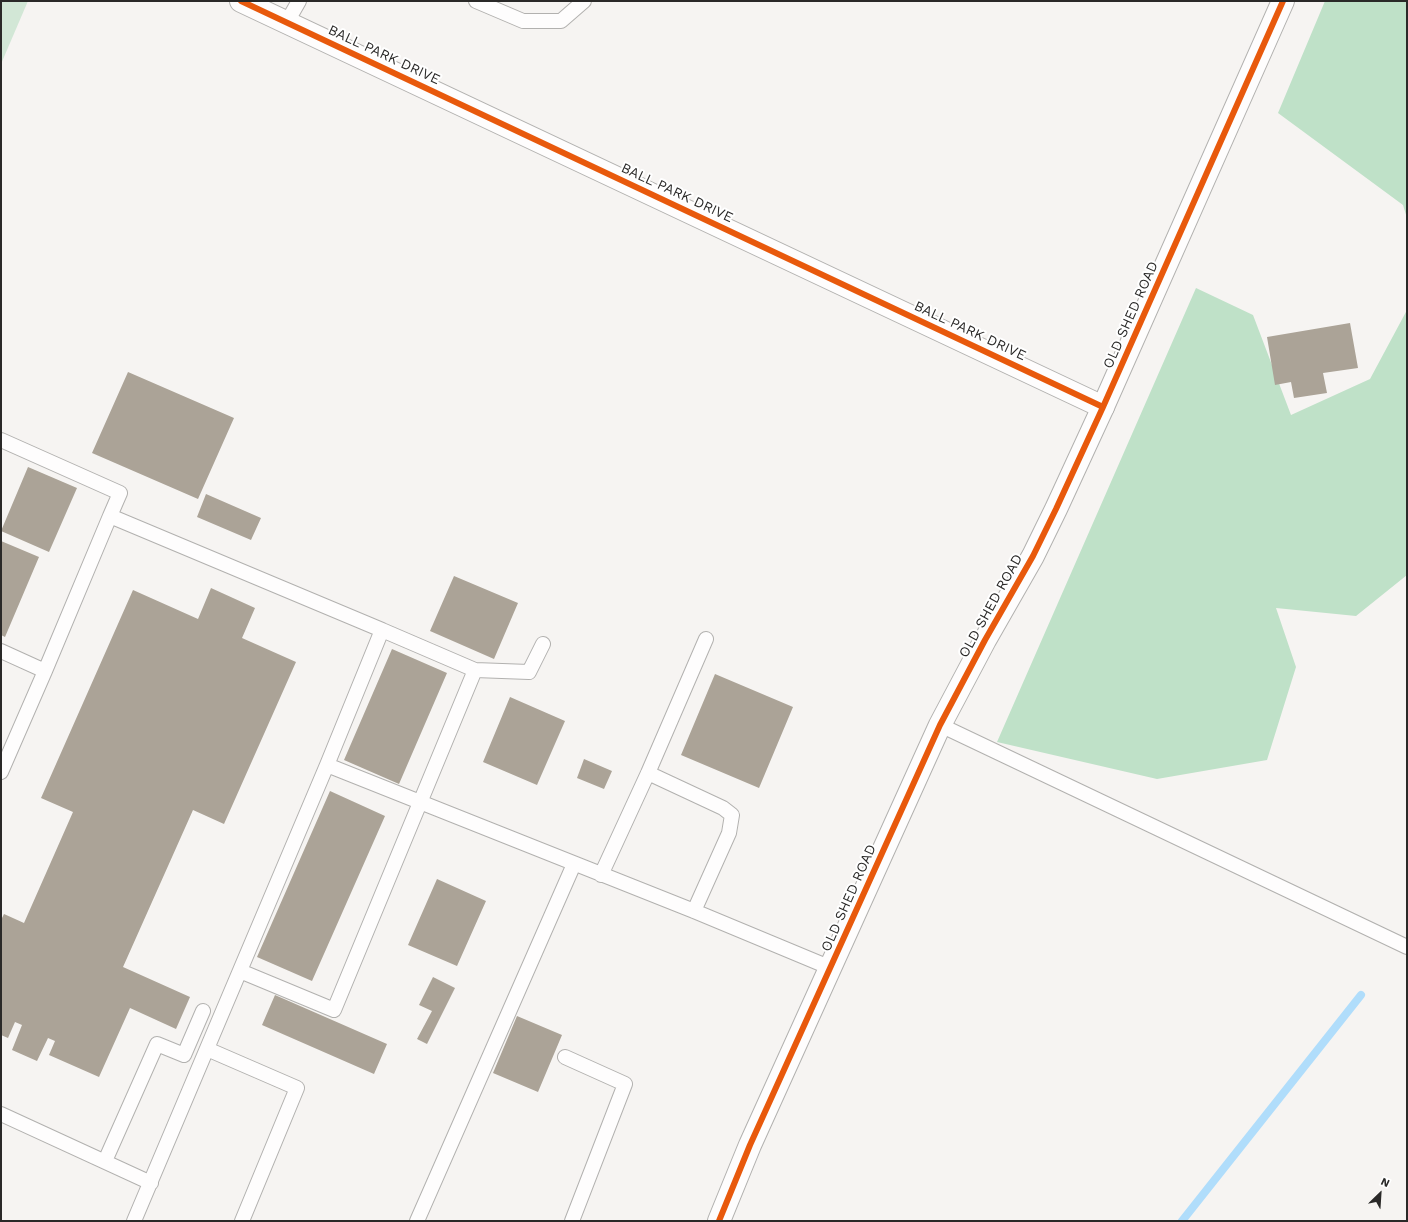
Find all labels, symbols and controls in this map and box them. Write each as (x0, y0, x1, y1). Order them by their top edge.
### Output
street label: BALL PARK DRIVE (325, 22, 443, 88)
street label: BALL PARK DRIVE (618, 160, 736, 226)
street label: OLD SHED ROAD (1100, 259, 1162, 371)
street label: BALL PARK DRIVE (911, 298, 1029, 364)
street label: OLD SHED ROAD (956, 551, 1026, 661)
street label: OLD SHED ROAD (818, 842, 880, 954)
north arrow (1360, 1174, 1400, 1214)
text: N (1379, 1175, 1392, 1190)

